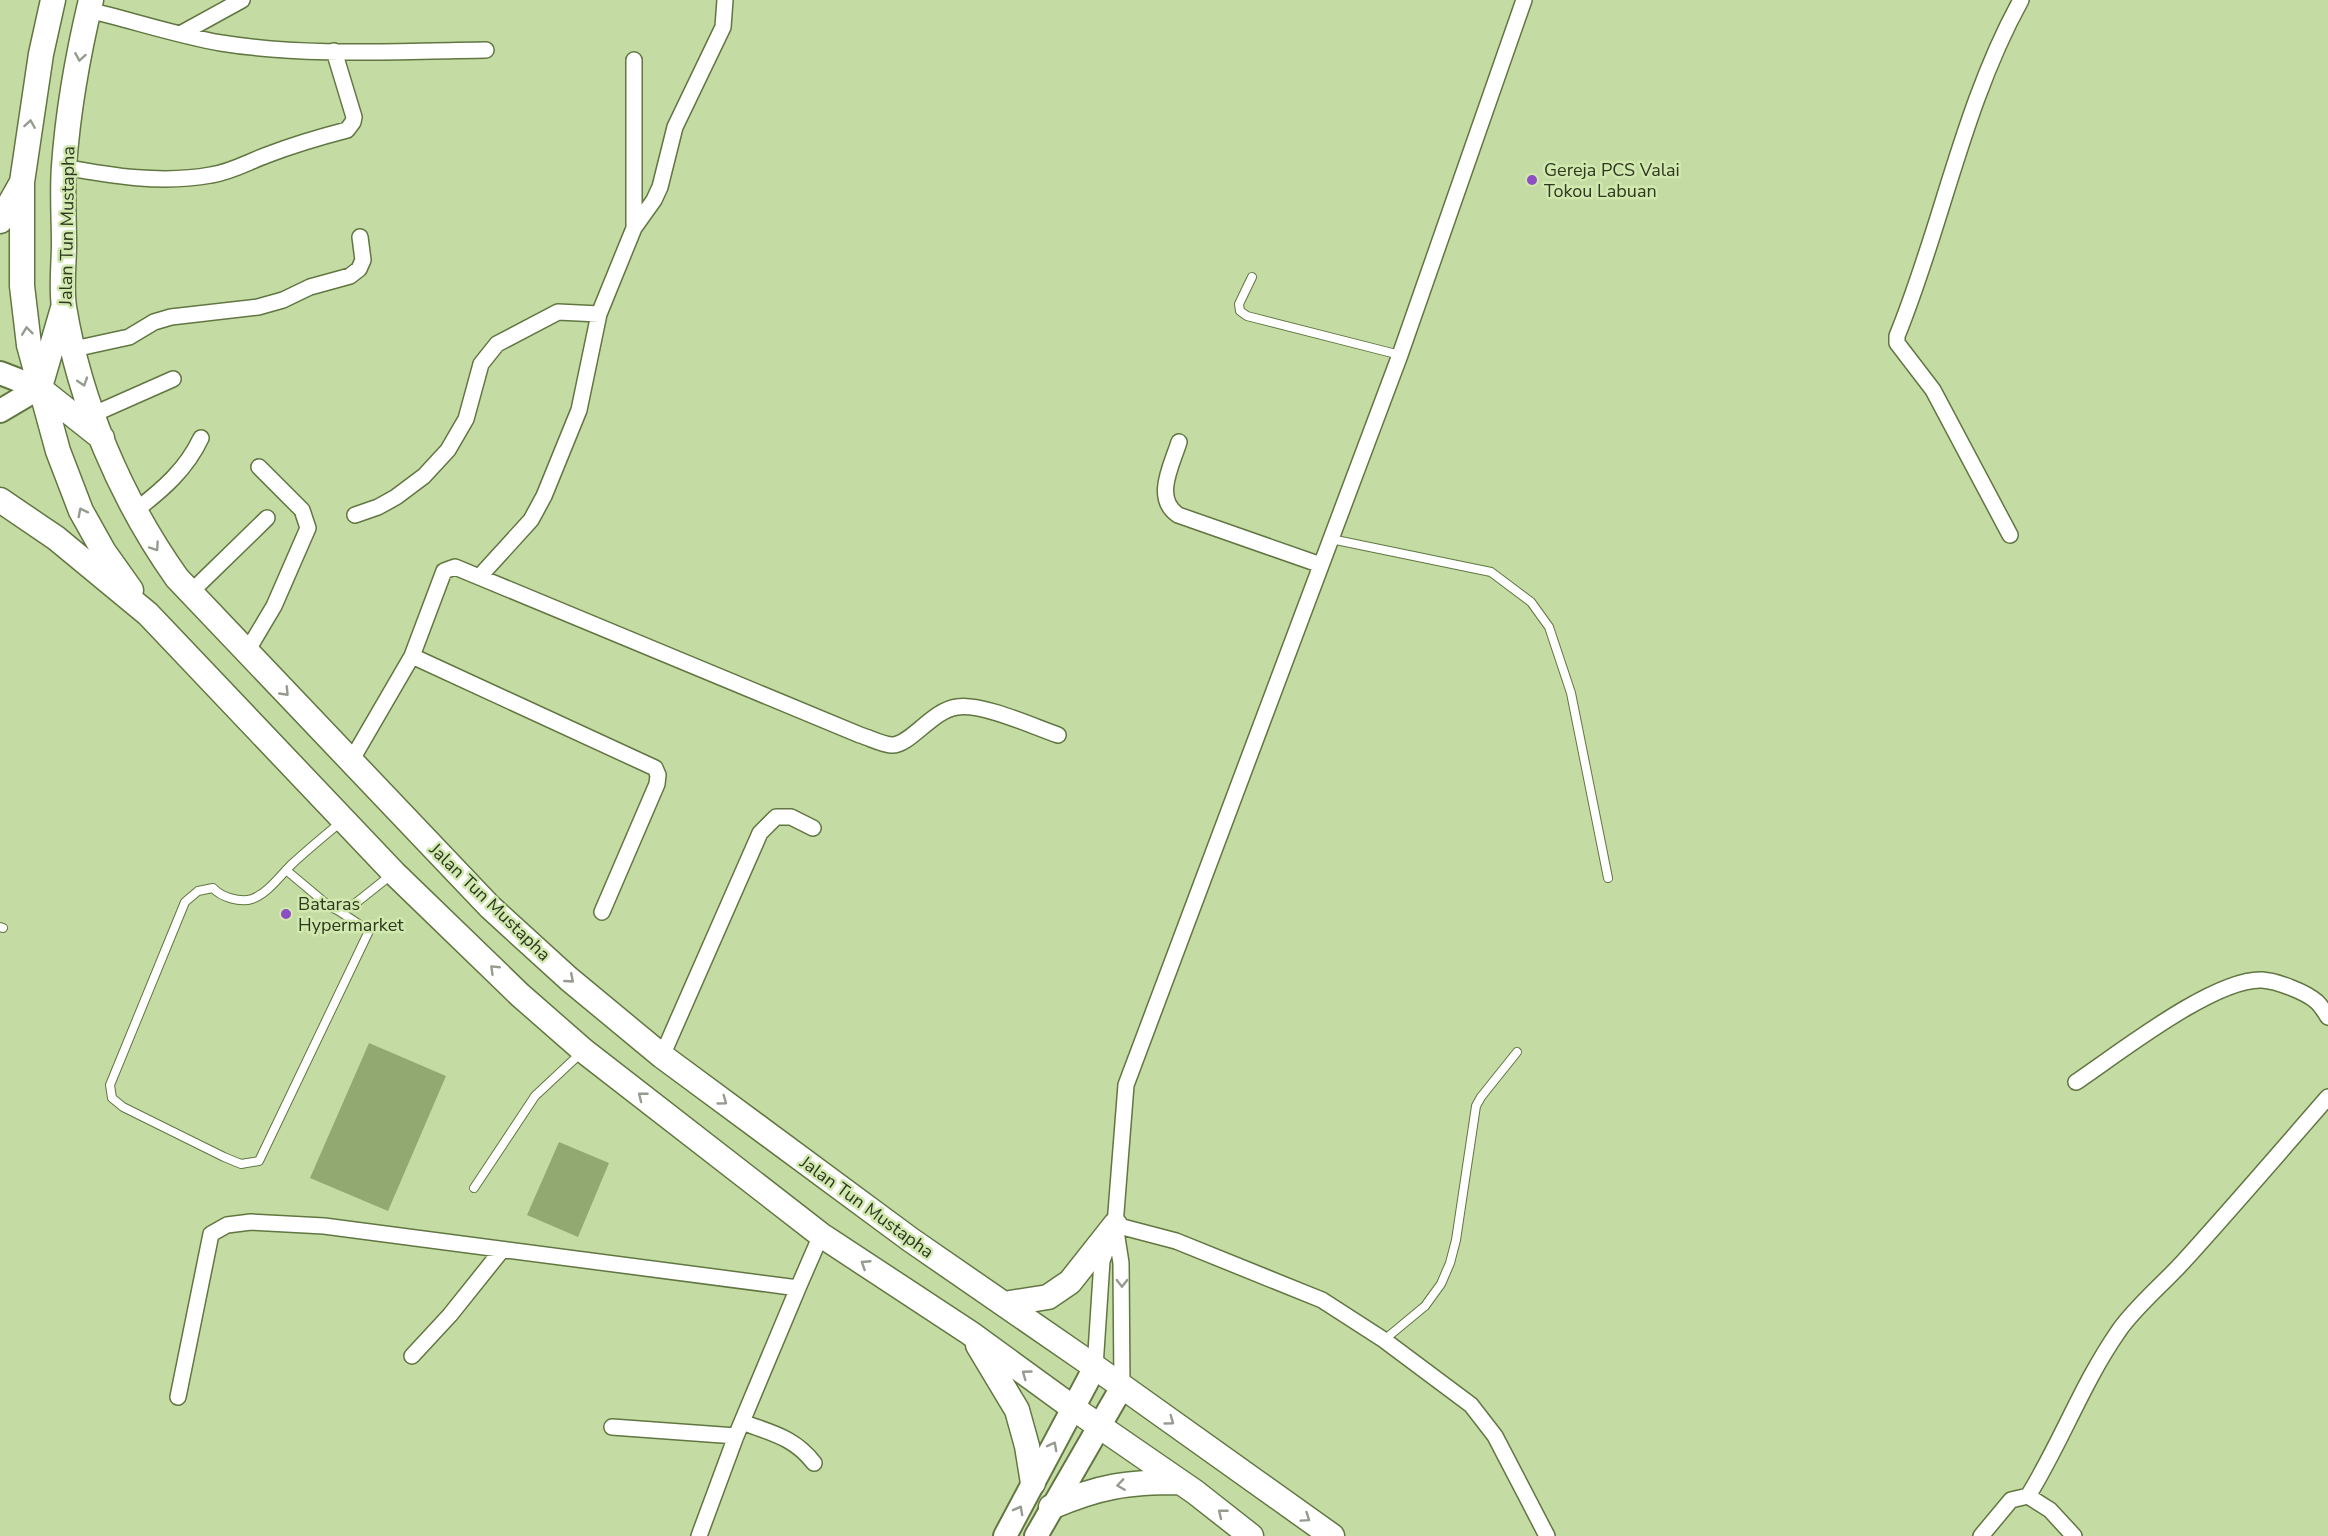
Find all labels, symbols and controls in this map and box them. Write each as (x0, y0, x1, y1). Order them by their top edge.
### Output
one-way arrow (74, 52, 87, 62)
one-way arrow (24, 120, 36, 129)
street label: Jalan Tun Mustapha (54, 146, 80, 307)
place label: Gereja PCS Valai Tokou Labuan (1544, 158, 1680, 203)
marker: Gereja PCS Valai Tokou Labuan (1525, 173, 1539, 187)
one-way arrow (22, 326, 34, 336)
one-way arrow (76, 376, 88, 387)
one-way arrow (78, 508, 89, 519)
one-way arrow (148, 541, 160, 551)
one-way arrow (278, 684, 289, 695)
street label: Jalan Tun Mustapha (423, 837, 556, 966)
place label: Bataras Hypermarket (298, 892, 404, 937)
marker: Bataras Hypermarket (279, 907, 293, 921)
one-way arrow (490, 966, 501, 977)
one-way arrow (563, 972, 574, 983)
one-way arrow (638, 1093, 649, 1104)
one-way arrow (716, 1093, 727, 1104)
street label: Jalan Tun Mustapha (795, 1150, 939, 1264)
one-way arrow (860, 1260, 871, 1271)
one-way arrow (1116, 1278, 1128, 1287)
one-way arrow (1021, 1370, 1032, 1381)
one-way arrow (1163, 1414, 1174, 1425)
one-way arrow (1046, 1441, 1057, 1452)
one-way arrow (1117, 1478, 1126, 1490)
one-way arrow (1012, 1505, 1023, 1516)
one-way arrow (1218, 1510, 1229, 1521)
one-way arrow (1299, 1511, 1310, 1522)

